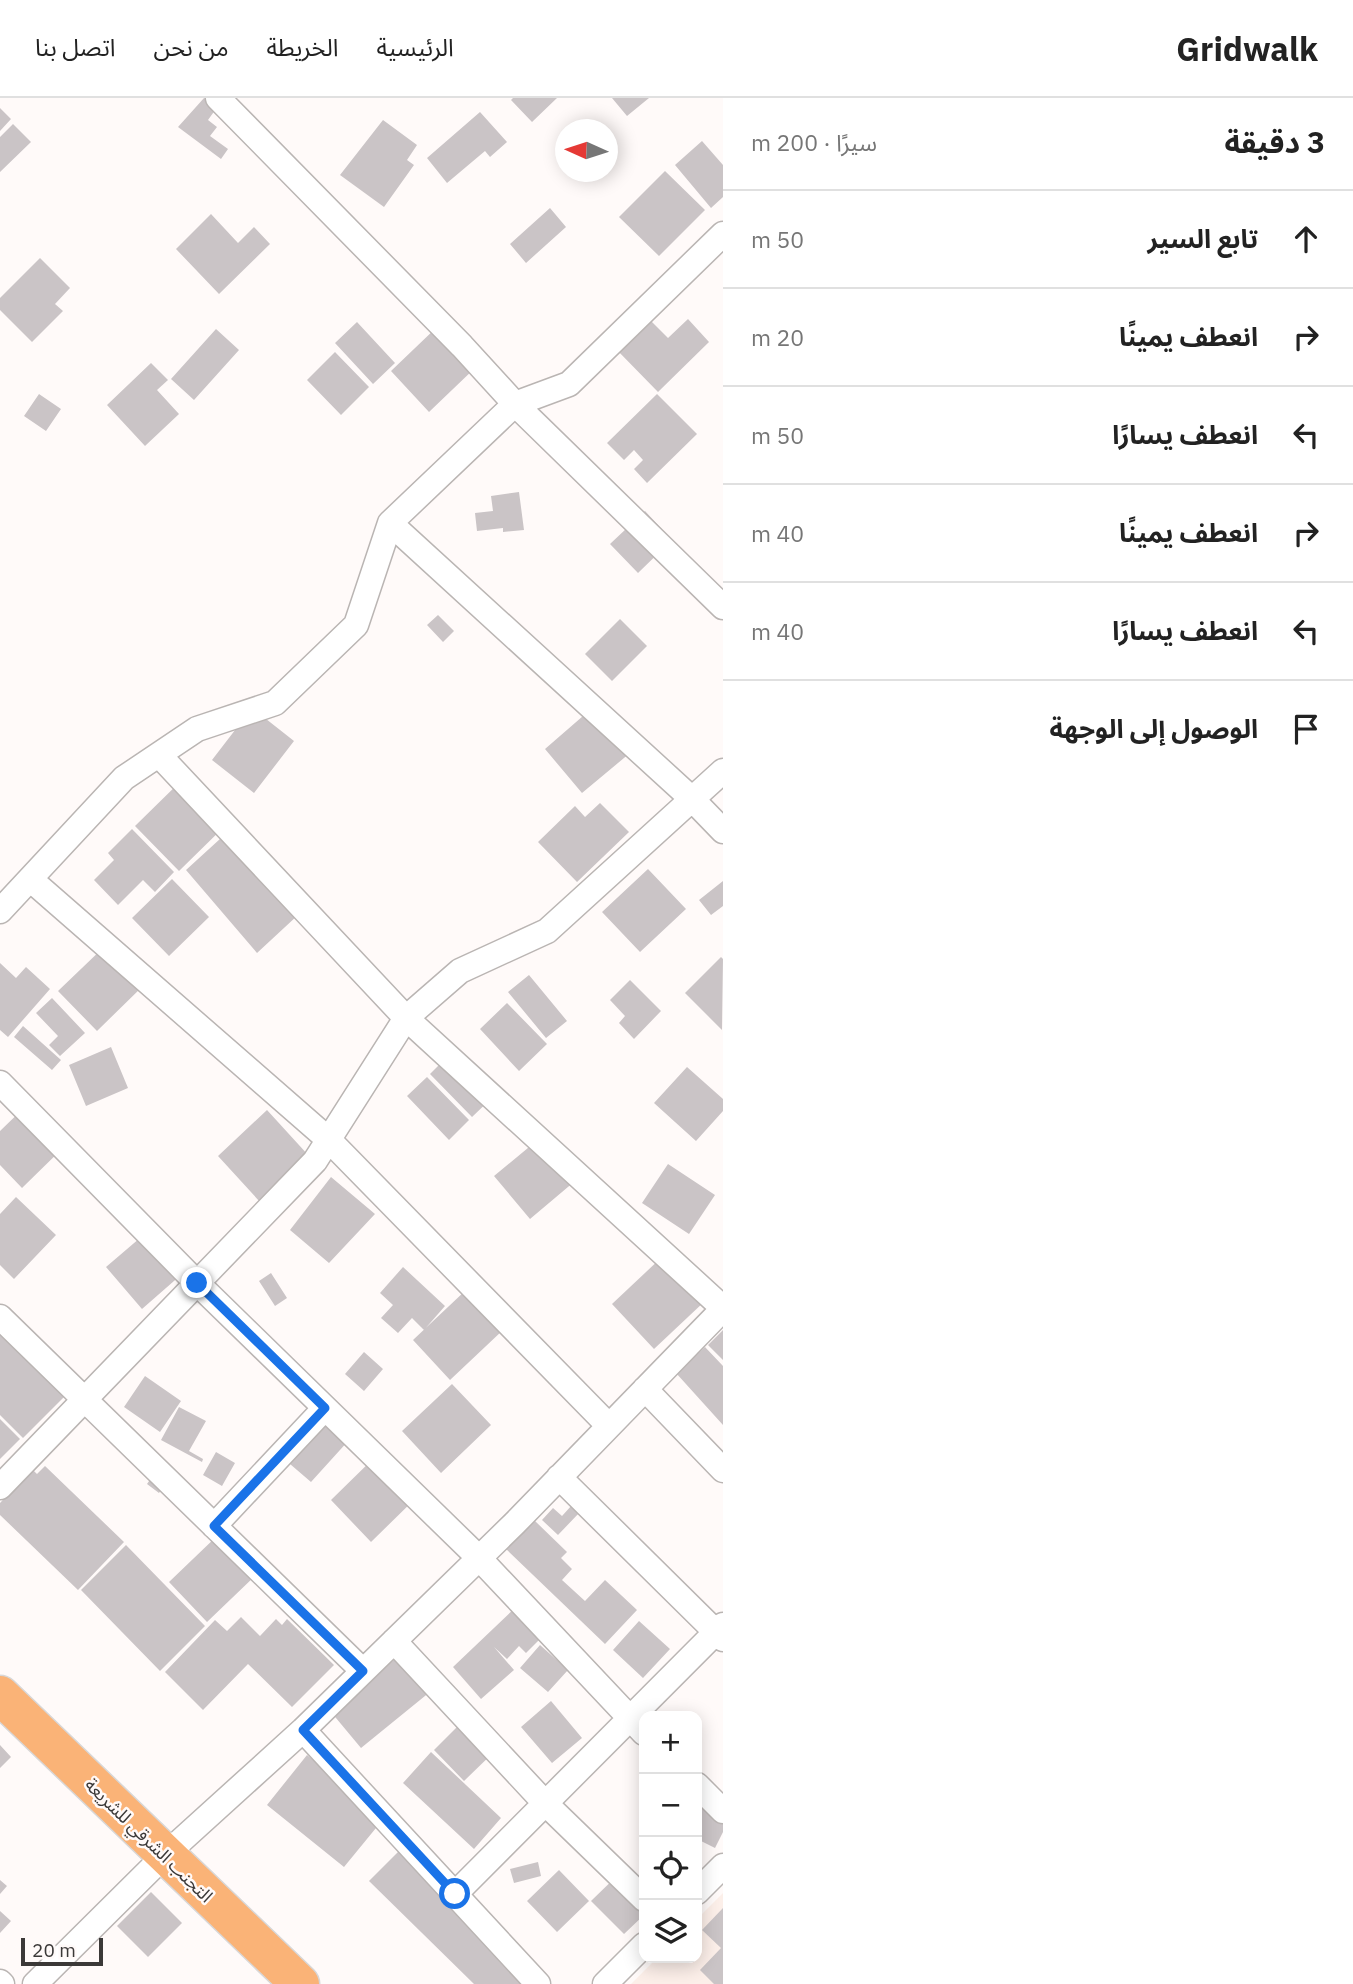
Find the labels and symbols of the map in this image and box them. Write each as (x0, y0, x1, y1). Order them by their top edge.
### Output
north arrow (555, 119, 618, 182)
route end (181, 1267, 212, 1298)
street label: التجنب الشرقي للشريعة (79, 1773, 218, 1909)
route start (439, 1878, 470, 1909)
scale bar (21, 1935, 103, 1967)

